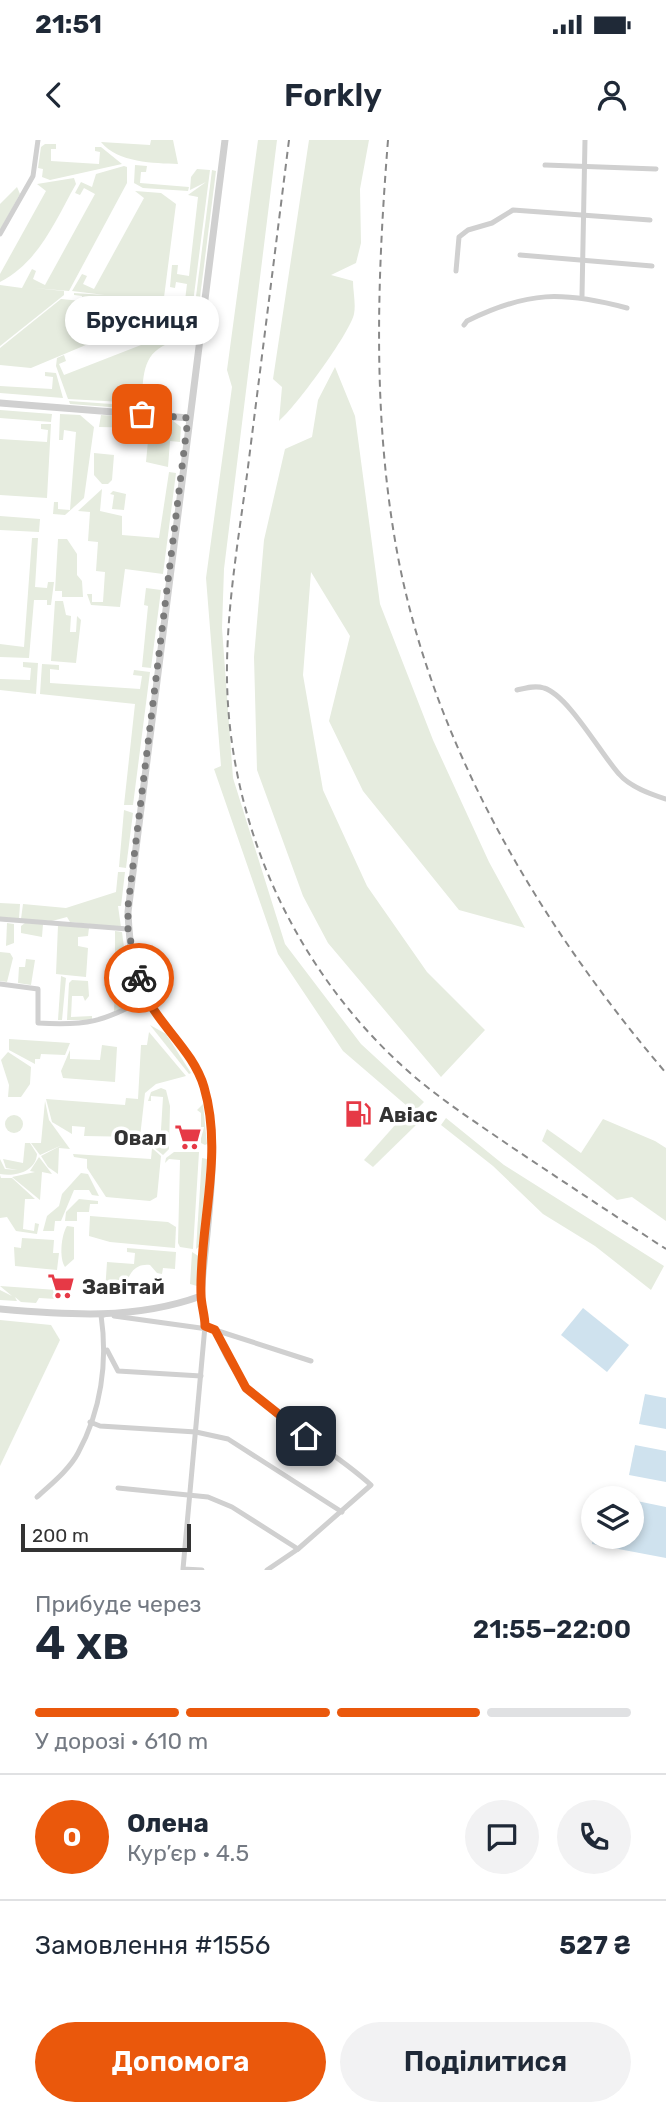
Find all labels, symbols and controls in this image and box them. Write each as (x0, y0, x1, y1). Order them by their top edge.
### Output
text: 21:51 (35, 9, 102, 40)
icon: back (35, 76, 73, 114)
text: Forkly (284, 76, 382, 114)
icon: person (593, 76, 631, 114)
callout: Брусниця (65, 295, 219, 344)
text: Брусниця (86, 306, 198, 334)
pin (112, 384, 172, 444)
icon: bag (123, 395, 161, 433)
courier (104, 943, 174, 1013)
icon: bike (120, 959, 158, 997)
fuel station icon: Авіас (343, 1099, 373, 1129)
place label: Авіас (379, 1102, 438, 1127)
supermarket icon: Овал (173, 1122, 203, 1152)
place label: Овал (114, 1125, 167, 1150)
supermarket icon: Завітай (46, 1271, 76, 1301)
place label: Завітай (82, 1274, 165, 1299)
pin (276, 1406, 336, 1466)
icon: home (287, 1417, 325, 1455)
map controls (581, 1486, 644, 1549)
button: layers (581, 1486, 644, 1549)
scale bar (21, 1521, 191, 1553)
text: 200 m (32, 1524, 89, 1547)
text: Прибуде через (35, 1590, 201, 1618)
text: 21:55–22:00 (473, 1614, 631, 1645)
text: 4 хв (35, 1616, 130, 1671)
text: У дорозі · 610 m (35, 1727, 208, 1755)
button: chat (465, 1800, 539, 1874)
button: phone (557, 1800, 631, 1874)
text: Олена (127, 1808, 209, 1839)
text: О (63, 1822, 81, 1853)
text: Кур’єр · 4.5 (127, 1839, 249, 1867)
text: Замовлення #1556 (35, 1930, 270, 1961)
text: 527 ₴ (559, 1930, 631, 1961)
button: Допомога (35, 2022, 326, 2102)
button: Поділитися (340, 2022, 631, 2102)

